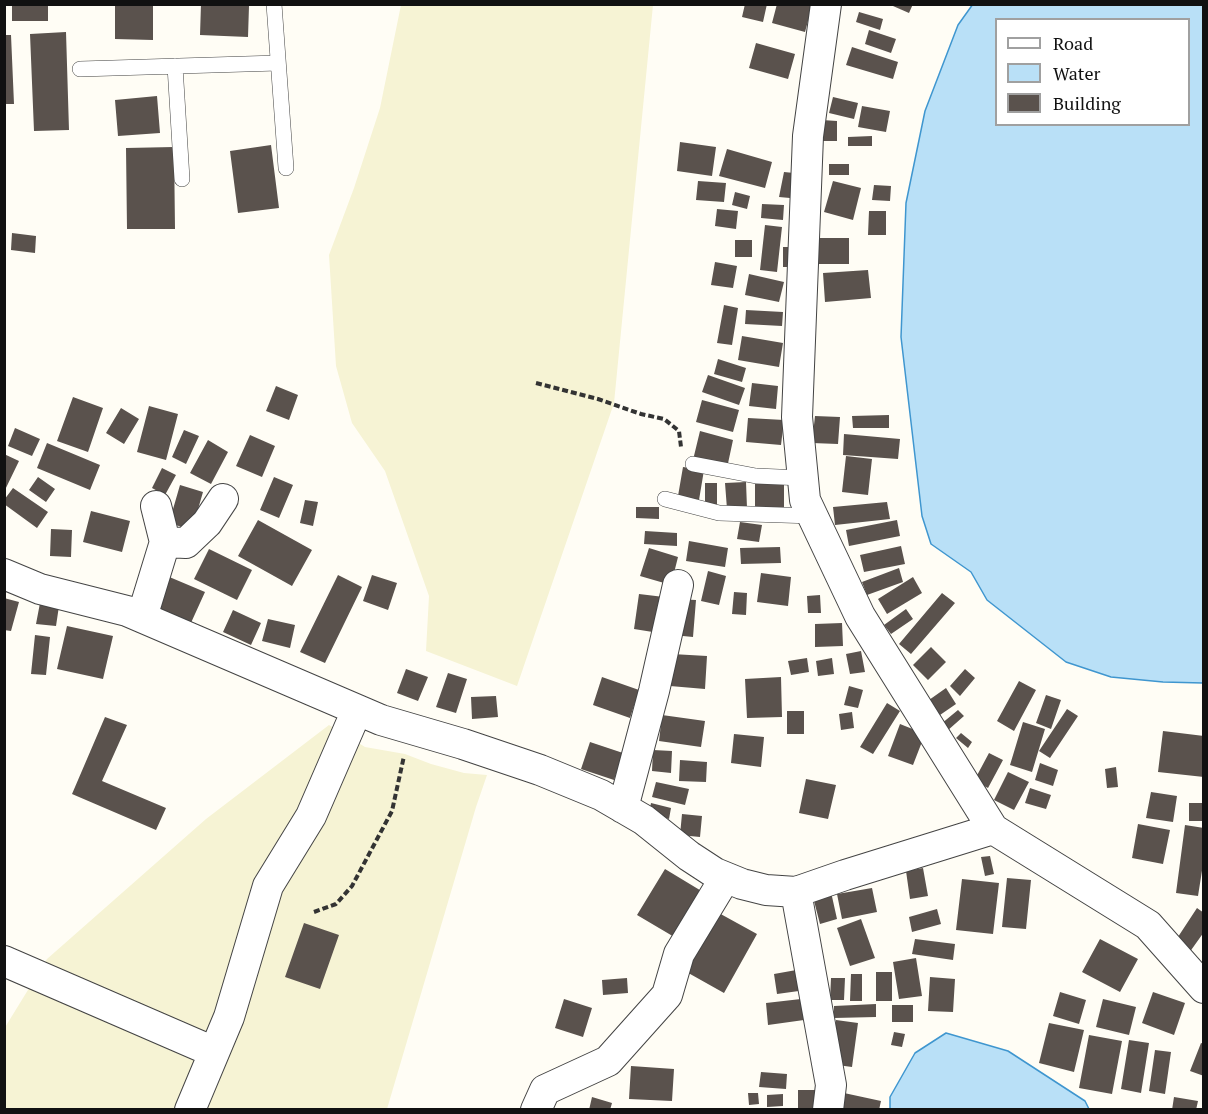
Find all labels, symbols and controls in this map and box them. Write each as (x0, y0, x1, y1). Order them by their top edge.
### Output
legend (995, 18, 1190, 126)
text: Road (1053, 31, 1093, 55)
text: Water (1053, 61, 1100, 85)
text: Building (1053, 91, 1121, 115)

